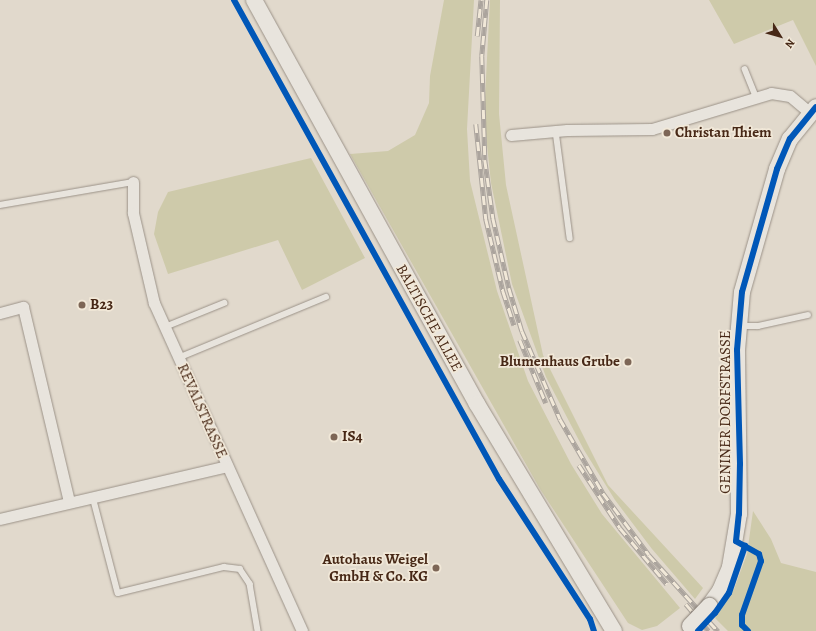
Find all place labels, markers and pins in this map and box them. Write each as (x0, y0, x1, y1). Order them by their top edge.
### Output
place label: Christan Thiem (675, 124, 772, 142)
marker: Christan Thiem (662, 128, 672, 138)
place label: B23 (90, 296, 113, 314)
marker: B23 (77, 300, 87, 310)
place label: Blumenhaus Grube (500, 353, 620, 371)
marker: Blumenhaus Grube (623, 357, 633, 367)
place label: IS4 (342, 428, 363, 446)
marker: IS4 (329, 432, 339, 442)
place label: Autohaus Weigel GmbH & Co. KG (323, 550, 428, 585)
marker: Autohaus Weigel GmbH & Co. KG (431, 563, 441, 573)

